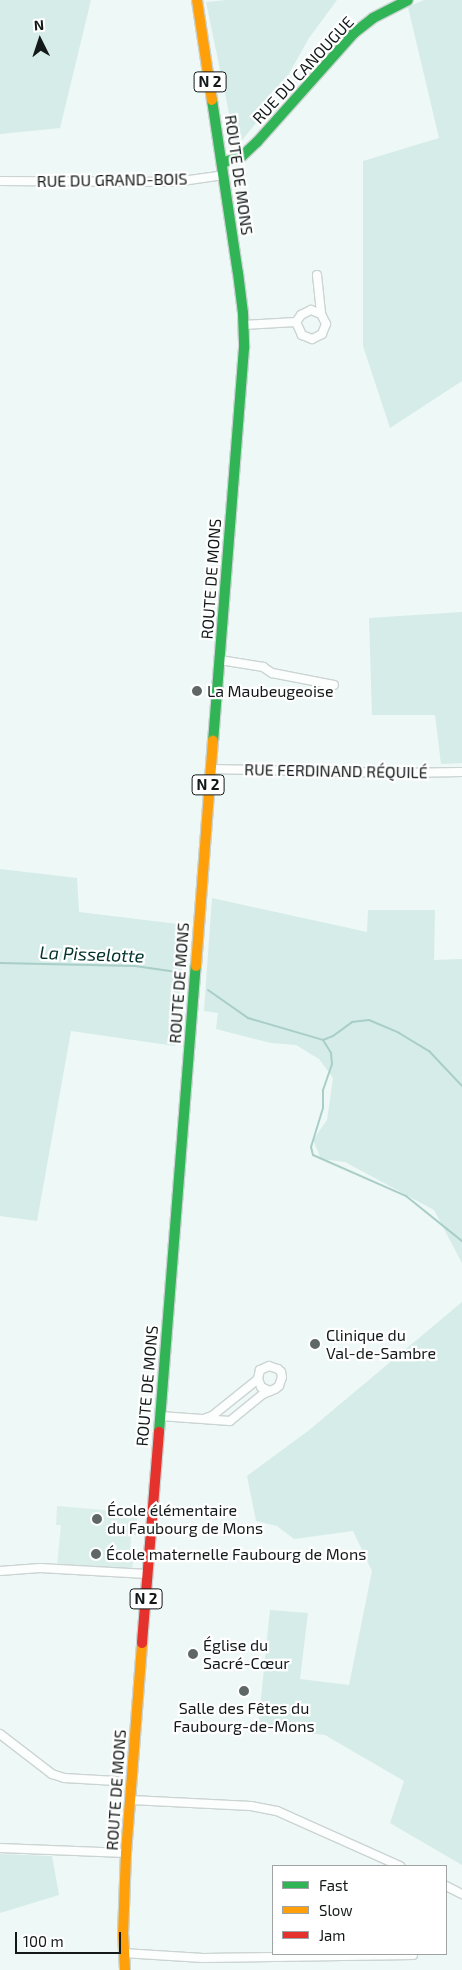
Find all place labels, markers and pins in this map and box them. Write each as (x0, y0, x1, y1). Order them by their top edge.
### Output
place label: La Maubeugeoise (207, 681, 334, 701)
marker: La Maubeugeoise (191, 685, 203, 697)
place label: Clinique du Val-de-Sambre (326, 1325, 436, 1363)
marker: Clinique du Val-de-Sambre (308, 1337, 322, 1351)
place label: École élémentaire du Faubourg de Mons (107, 1500, 263, 1538)
marker: École élémentaire du Faubourg de Mons (91, 1513, 103, 1525)
place label: École maternelle Faubourg de Mons (106, 1544, 366, 1564)
marker: École maternelle Faubourg de Mons (90, 1548, 102, 1560)
place label: Église du Sacré-Cœur (203, 1635, 290, 1673)
marker: Église du Sacré-Cœur (187, 1648, 199, 1660)
marker: Salle des Fêtes du Faubourg-de-Mons (238, 1685, 250, 1697)
place label: Salle des Fêtes du Faubourg-de-Mons (173, 1698, 315, 1736)

